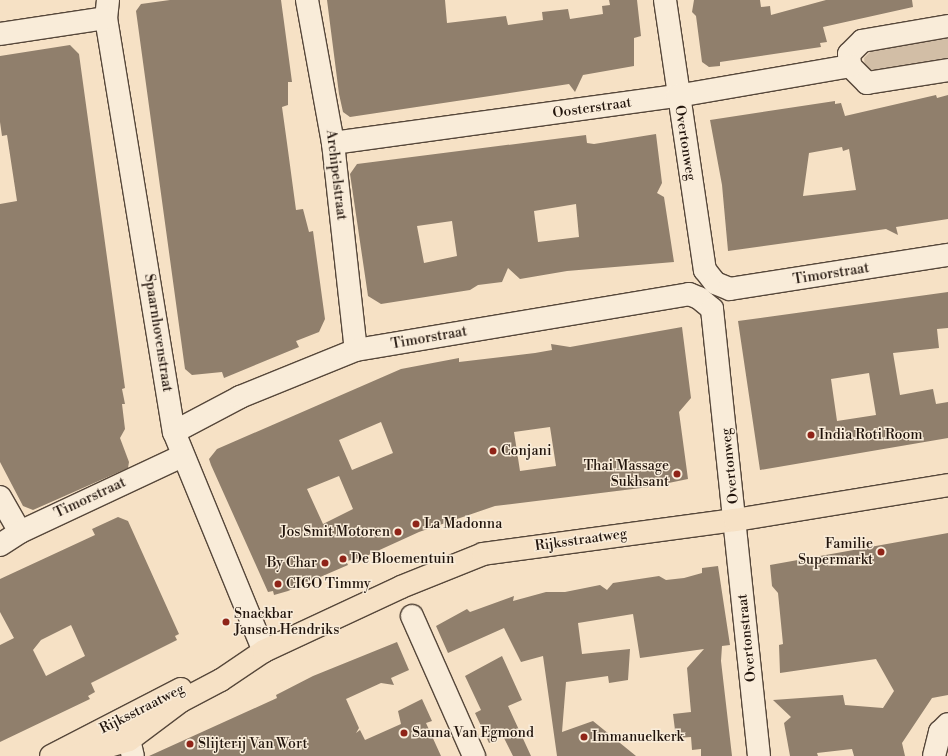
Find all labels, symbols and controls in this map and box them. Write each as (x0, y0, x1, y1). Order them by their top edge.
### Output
street label: Oosterstraat (552, 94, 632, 122)
street label: Overtonweg (671, 104, 699, 182)
street label: Archipelstraat (322, 129, 350, 221)
street label: Timorstraat (792, 260, 870, 288)
street label: Spaarnhovenstraat (140, 273, 176, 393)
street label: Timorstraat (390, 323, 468, 353)
street label: Overtonweg (718, 427, 742, 505)
place label: India Roti Room (819, 427, 923, 443)
marker: India Roti Room (806, 430, 816, 440)
place label: Conjani (501, 443, 551, 459)
marker: Conjani (488, 446, 498, 456)
place label: Thai Massage Sukhsant (584, 458, 669, 490)
marker: Thai Massage Sukhsant (672, 469, 682, 479)
street label: Timorstraat (52, 474, 128, 522)
place label: La Madonna (424, 516, 502, 532)
marker: La Madonna (411, 519, 421, 529)
place label: Jos Smit Motoren (280, 524, 390, 540)
street label: Rijksstraatweg (534, 525, 628, 555)
marker: Jos Smit Motoren (393, 527, 403, 537)
place label: Familie Supermarkt (798, 536, 873, 568)
marker: Familie Supermarkt (876, 547, 886, 557)
place label: De Bloementuin (351, 551, 454, 567)
marker: De Bloementuin (338, 554, 348, 564)
place label: By Char (267, 555, 317, 571)
marker: By Char (320, 558, 330, 568)
place label: CIGO Timmy (286, 576, 371, 592)
marker: CIGO Timmy (273, 579, 283, 589)
street label: Overtonstraat (734, 593, 760, 683)
place label: Snackbar Jansen Hendriks (234, 606, 339, 638)
marker: Snackbar Jansen Hendriks (221, 617, 231, 627)
street label: Rijksstraatweg (97, 680, 187, 738)
place label: Sauna Van Egmond (412, 725, 534, 741)
marker: Sauna Van Egmond (399, 728, 409, 738)
place label: Immanuelkerk (592, 729, 684, 745)
marker: Immanuelkerk (579, 732, 589, 742)
place label: Slijterij Van Wort (198, 736, 307, 752)
marker: Slijterij Van Wort (185, 739, 195, 749)

